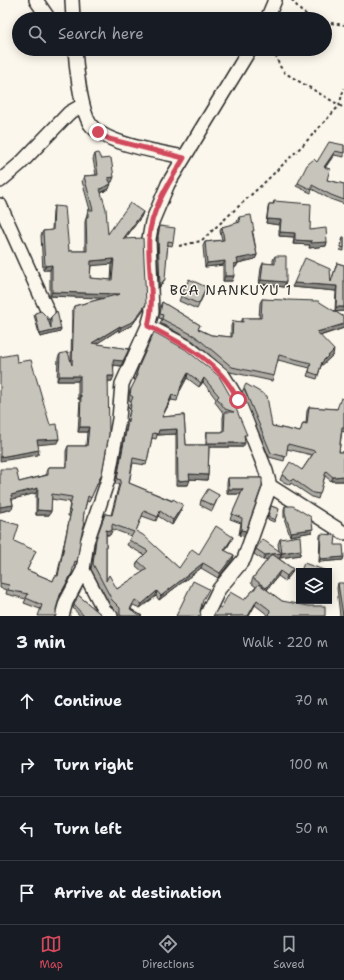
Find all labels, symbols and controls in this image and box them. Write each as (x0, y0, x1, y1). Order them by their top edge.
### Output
search box (12, 12, 332, 56)
icon: search (26, 23, 48, 45)
text: Search here (58, 24, 144, 44)
route end (89, 123, 107, 141)
district label: BCA NANKUYU 1 (170, 281, 292, 299)
route start (229, 391, 247, 409)
map controls (296, 568, 332, 604)
button: layers (296, 568, 332, 604)
text: 3 min (16, 631, 66, 653)
text: Walk · 220 m (242, 634, 328, 651)
icon: ahead (16, 690, 38, 712)
text: Continue (54, 691, 122, 711)
text: 70 m (294, 692, 328, 709)
icon: right (16, 754, 38, 776)
text: Turn right (54, 755, 134, 775)
text: 100 m (289, 756, 328, 773)
icon: left (16, 818, 38, 840)
text: Turn left (54, 819, 122, 839)
text: 50 m (295, 820, 328, 837)
icon: arrive (16, 882, 38, 904)
text: Arrive at destination (54, 883, 222, 903)
tab: Map (39, 933, 63, 972)
tab: Directions (142, 933, 194, 972)
tab: Saved (273, 933, 305, 972)

